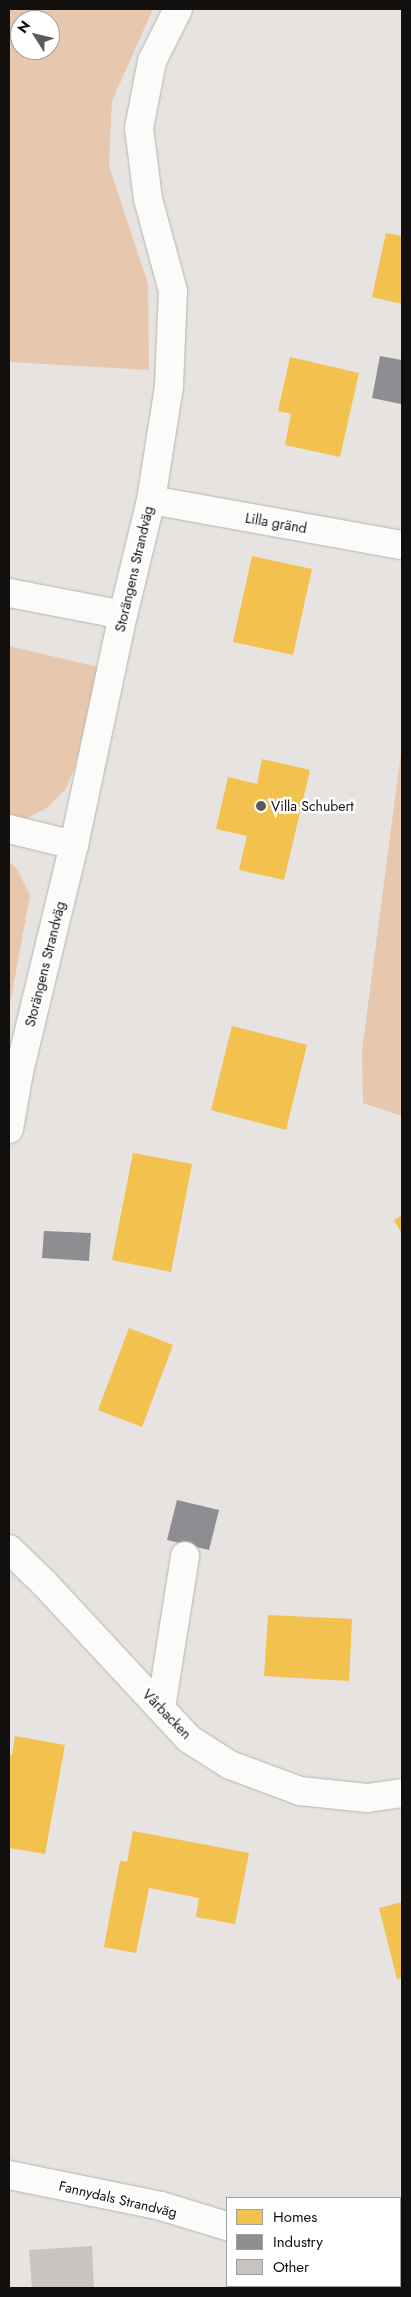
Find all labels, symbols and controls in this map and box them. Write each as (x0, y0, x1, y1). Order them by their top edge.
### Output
north arrow (10, 10, 60, 60)
text: N (12, 16, 35, 37)
street label: Storängens Strandväg (111, 504, 157, 634)
street label: Lilla gränd (244, 509, 308, 537)
place label: Villa Schubert (271, 798, 354, 814)
marker: Villa Schubert (255, 800, 267, 812)
street label: Storängens Strandväg (21, 899, 69, 1029)
street label: Vårbacken (139, 1686, 195, 1742)
street label: Fannydals Strandväg (57, 2177, 179, 2221)
legend (226, 2197, 401, 2287)
text: Homes (273, 2206, 317, 2228)
text: Industry (273, 2231, 323, 2253)
text: Other (273, 2256, 309, 2278)

